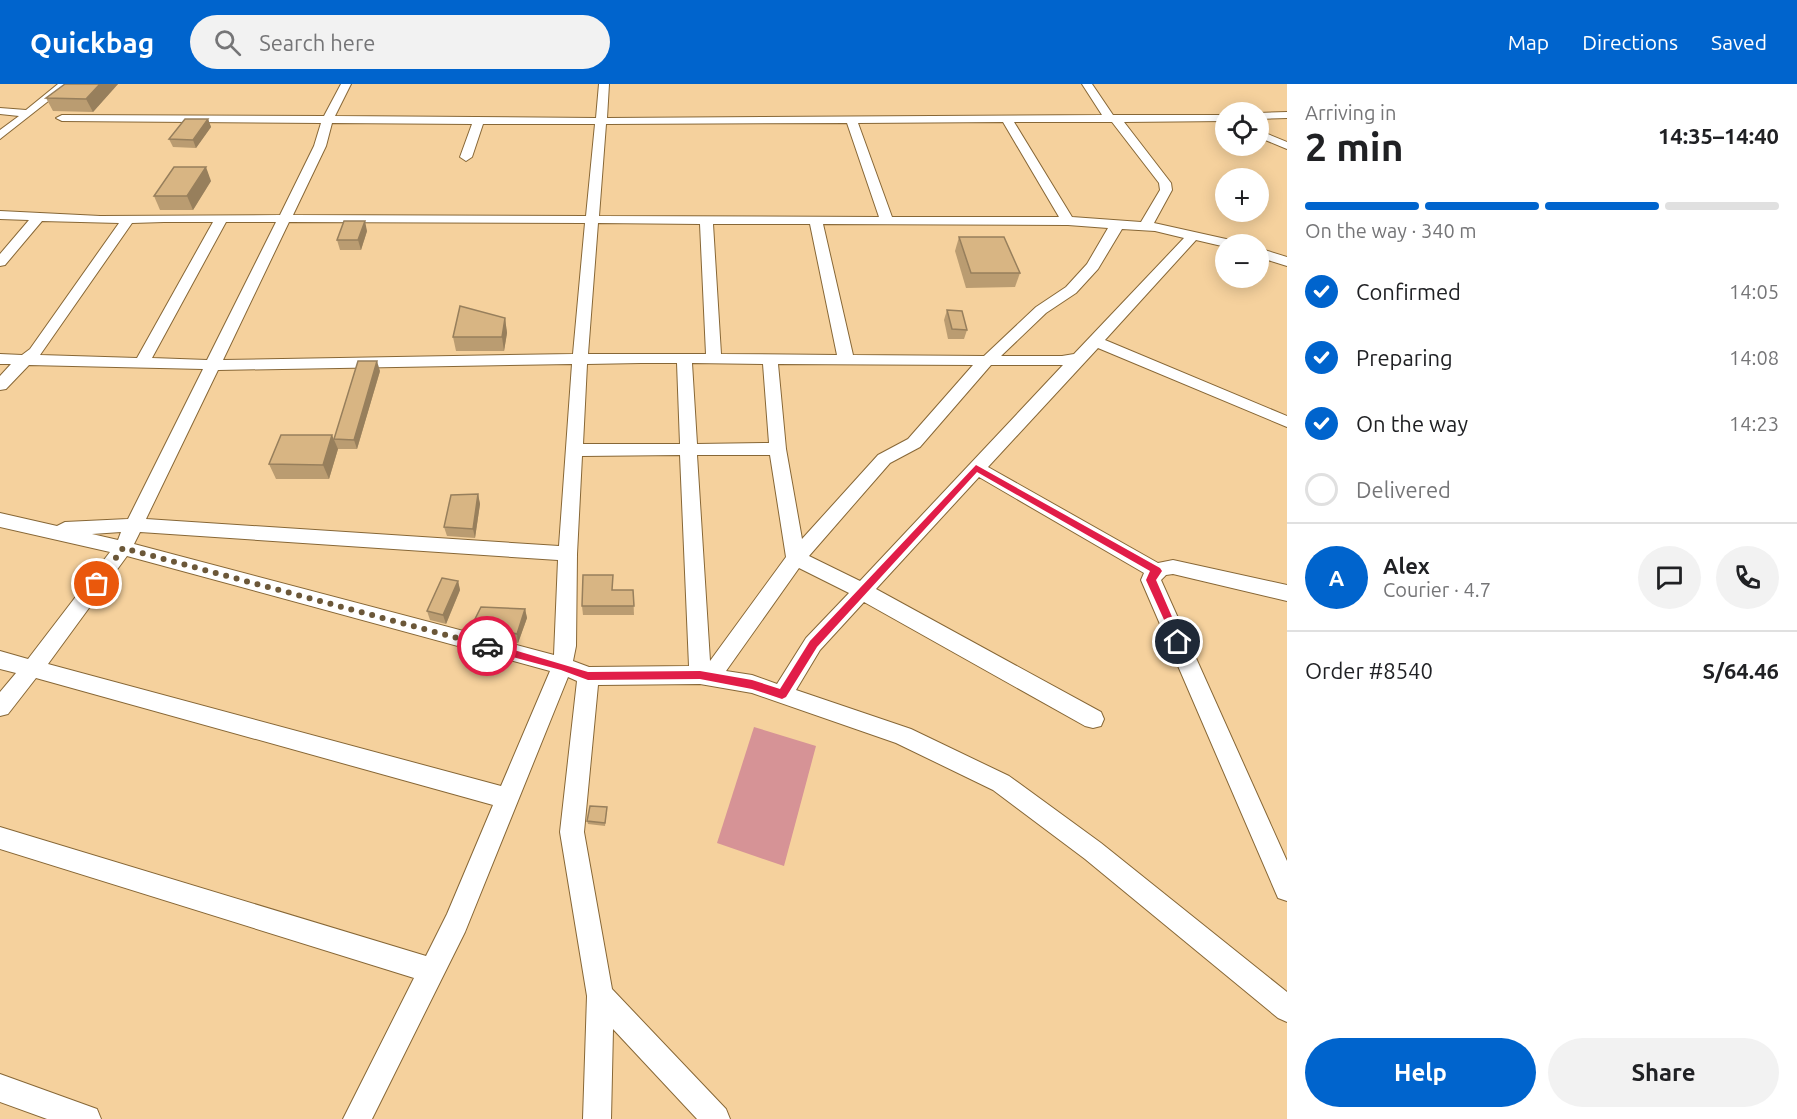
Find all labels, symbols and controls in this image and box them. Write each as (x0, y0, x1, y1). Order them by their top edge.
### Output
search box (190, 15, 610, 69)
icon: search (211, 26, 244, 59)
text: Quickbag (30, 27, 154, 58)
text: Search here (259, 30, 375, 55)
text: Map (1508, 30, 1549, 54)
text: Directions (1582, 30, 1678, 54)
text: Saved (1711, 30, 1767, 54)
text: Arriving in (1305, 101, 1396, 124)
map controls (1215, 102, 1269, 288)
button: locate (1215, 102, 1269, 156)
text: 14:35–14:40 (1658, 123, 1779, 148)
text: 2 min (1305, 125, 1404, 168)
button: + (1215, 168, 1269, 222)
text: On the way · 340 m (1305, 219, 1477, 242)
button: − (1215, 234, 1269, 288)
icon: check (1305, 275, 1338, 308)
text: Confirmed (1356, 279, 1461, 304)
text: 14:05 (1729, 280, 1779, 303)
icon: check (1305, 341, 1338, 374)
text: Preparing (1356, 345, 1453, 370)
text: 14:08 (1729, 346, 1779, 369)
icon: check (1305, 407, 1338, 440)
text: On the way (1356, 411, 1468, 436)
text: 14:23 (1729, 412, 1779, 435)
text: Delivered (1356, 477, 1451, 502)
button: chat (1638, 546, 1701, 609)
button: phone (1716, 546, 1779, 609)
text: Alex (1383, 553, 1430, 578)
pin (71, 558, 122, 609)
text: A (1329, 565, 1344, 590)
icon: bag (80, 567, 113, 600)
text: Courier · 4.7 (1383, 578, 1491, 601)
courier (457, 616, 517, 676)
pin (1152, 616, 1203, 667)
icon: home (1161, 625, 1194, 658)
icon: car (471, 630, 504, 663)
text: Order #8540 (1305, 658, 1433, 683)
text: S/64.46 (1702, 658, 1779, 683)
button: Help (1305, 1038, 1536, 1107)
button: Share (1548, 1038, 1779, 1107)

